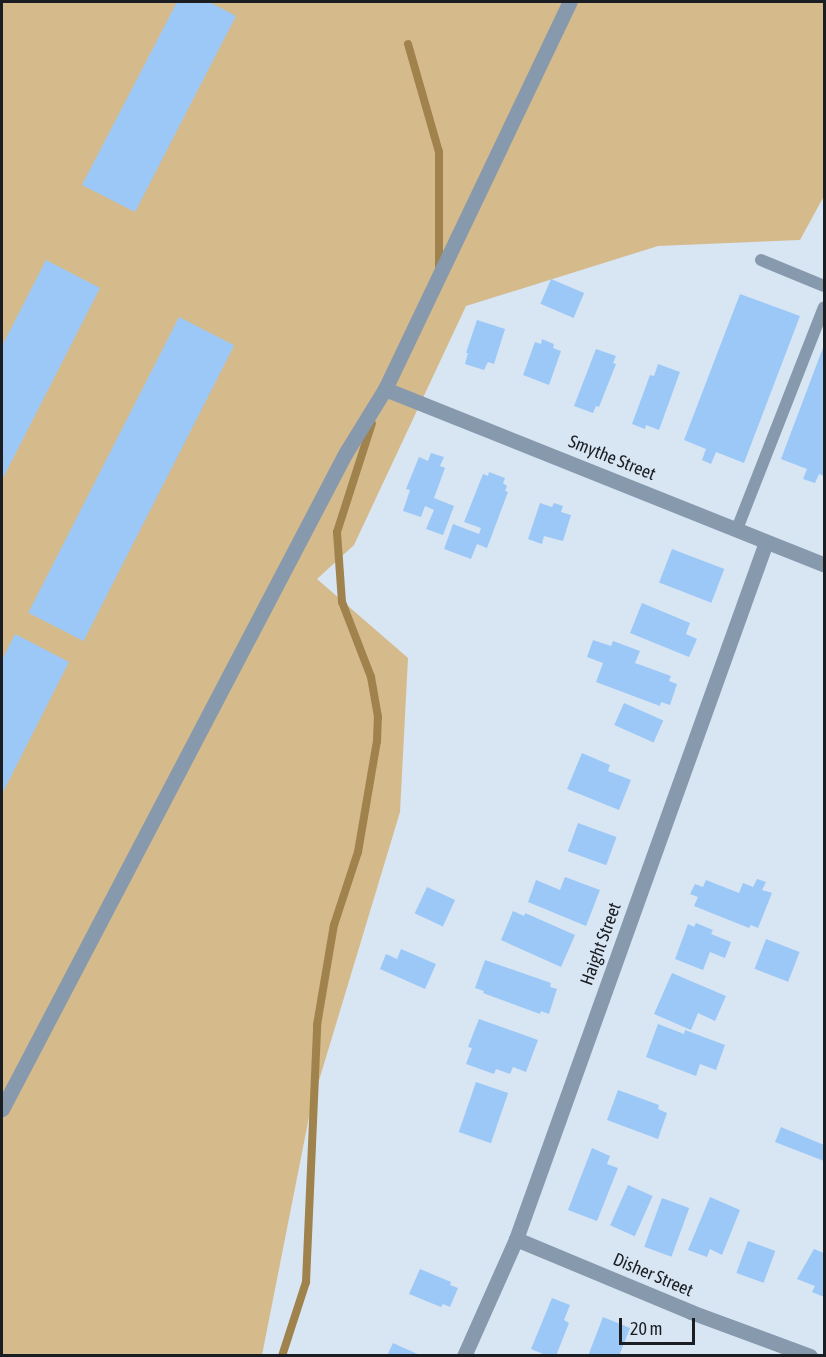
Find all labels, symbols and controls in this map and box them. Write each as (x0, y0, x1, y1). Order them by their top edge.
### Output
street label: Smythe Street (565, 431, 659, 485)
street label: Haight Street (576, 900, 626, 988)
street label: Disher Street (610, 1249, 696, 1301)
scale bar (622, 1306, 698, 1344)
text: 20 m (630, 1318, 662, 1339)

